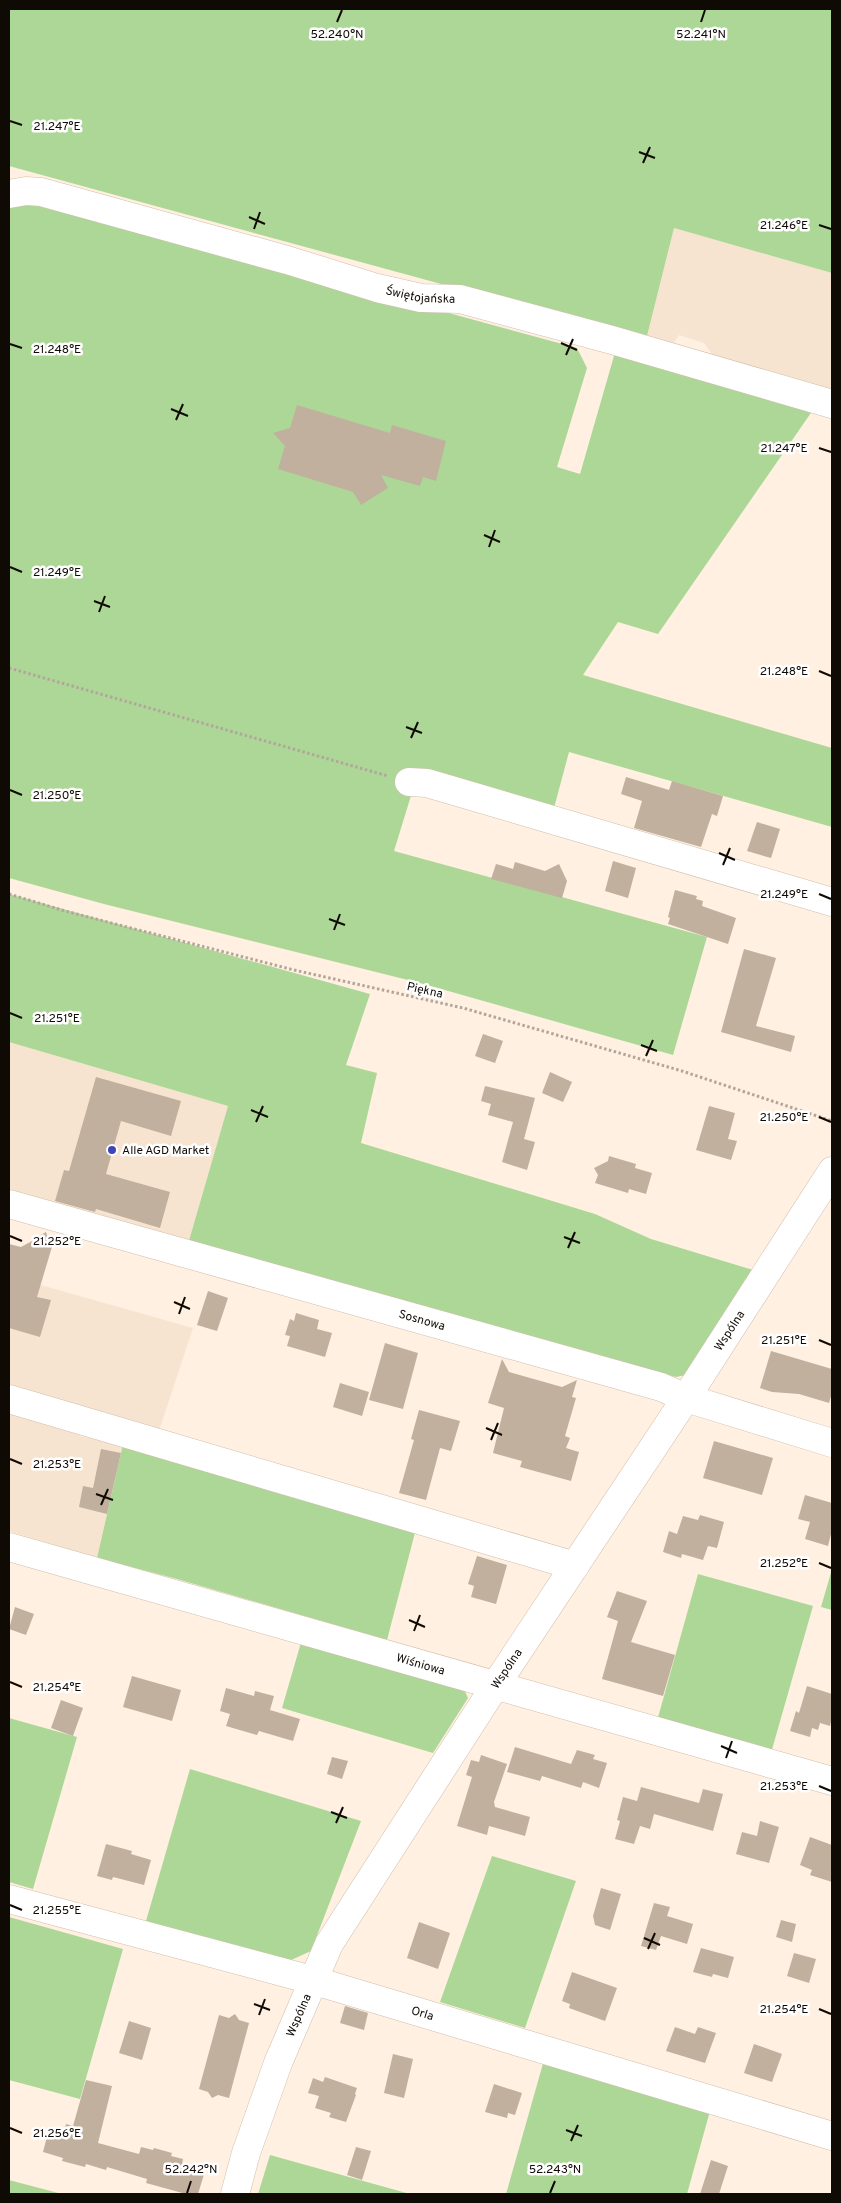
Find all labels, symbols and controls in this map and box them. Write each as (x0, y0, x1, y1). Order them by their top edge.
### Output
text: 52.240°N (310, 27, 364, 43)
text: 52.241°N (676, 27, 726, 43)
text: 21.247°E (33, 119, 81, 135)
text: 21.246°E (760, 218, 808, 234)
street label: Świętojańska (384, 283, 455, 308)
text: 21.248°E (33, 342, 81, 358)
text: 21.247°E (760, 441, 808, 457)
text: 21.249°E (33, 565, 81, 581)
text: 21.248°E (760, 664, 808, 680)
text: 21.250°E (32, 788, 82, 804)
text: 21.249°E (760, 887, 808, 903)
street label: Piękna (405, 979, 444, 1003)
text: 21.251°E (34, 1011, 80, 1027)
text: 21.250°E (759, 1110, 809, 1126)
place label: Alle AGD Market (122, 1143, 209, 1159)
marker: Alle AGD Market (106, 1144, 118, 1156)
text: 21.252°E (33, 1234, 81, 1250)
street label: Sosnowa (397, 1307, 447, 1335)
street label: Wspólna (711, 1308, 749, 1355)
text: 21.251°E (761, 1333, 807, 1349)
text: 21.253°E (33, 1457, 81, 1473)
text: 21.252°E (760, 1556, 808, 1572)
street label: Wspólna (488, 1646, 527, 1693)
street label: Wiśniowa (394, 1650, 447, 1680)
text: 21.254°E (32, 1680, 82, 1696)
text: 21.253°E (760, 1779, 808, 1795)
text: 21.255°E (33, 1903, 81, 1919)
street label: Wspólna (283, 1992, 316, 2040)
text: 21.254°E (759, 2002, 809, 2018)
street label: Orla (409, 2003, 435, 2025)
text: 21.256°E (33, 2126, 81, 2142)
text: 52.242°N (165, 2162, 217, 2178)
text: 52.243°N (529, 2162, 581, 2178)

